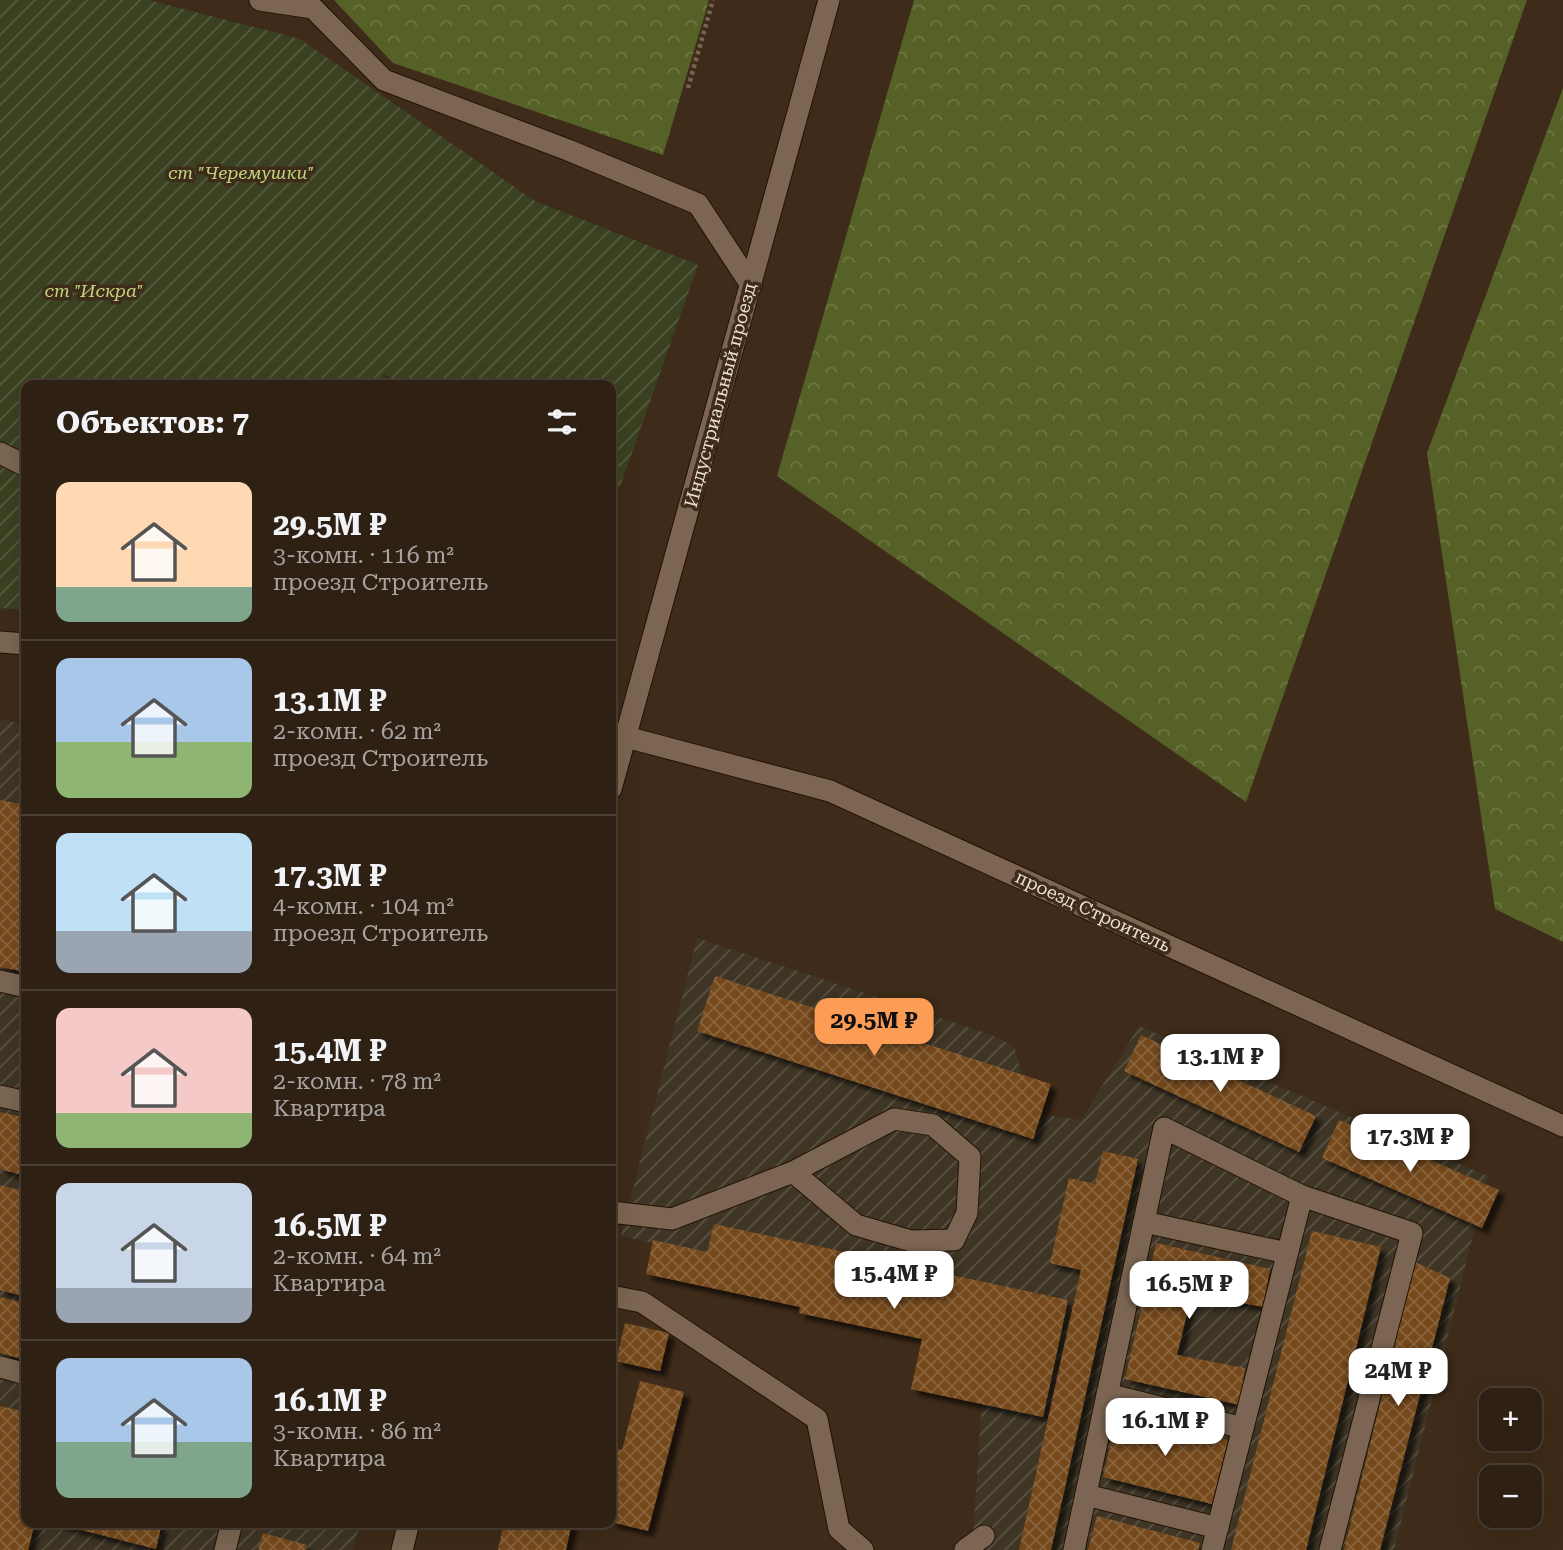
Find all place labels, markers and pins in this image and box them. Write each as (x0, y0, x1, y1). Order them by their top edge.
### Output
pin: 29.5M ₽ (809, 998, 939, 1058)
pin: 13.1M ₽ (1155, 1034, 1285, 1094)
pin: 17.3M ₽ (1345, 1114, 1475, 1174)
pin: 15.4M ₽ (829, 1252, 959, 1311)
pin: 16.5M ₽ (1124, 1262, 1254, 1321)
pin: 24M ₽ (1349, 1348, 1447, 1408)
pin: 16.1M ₽ (1100, 1398, 1230, 1458)

